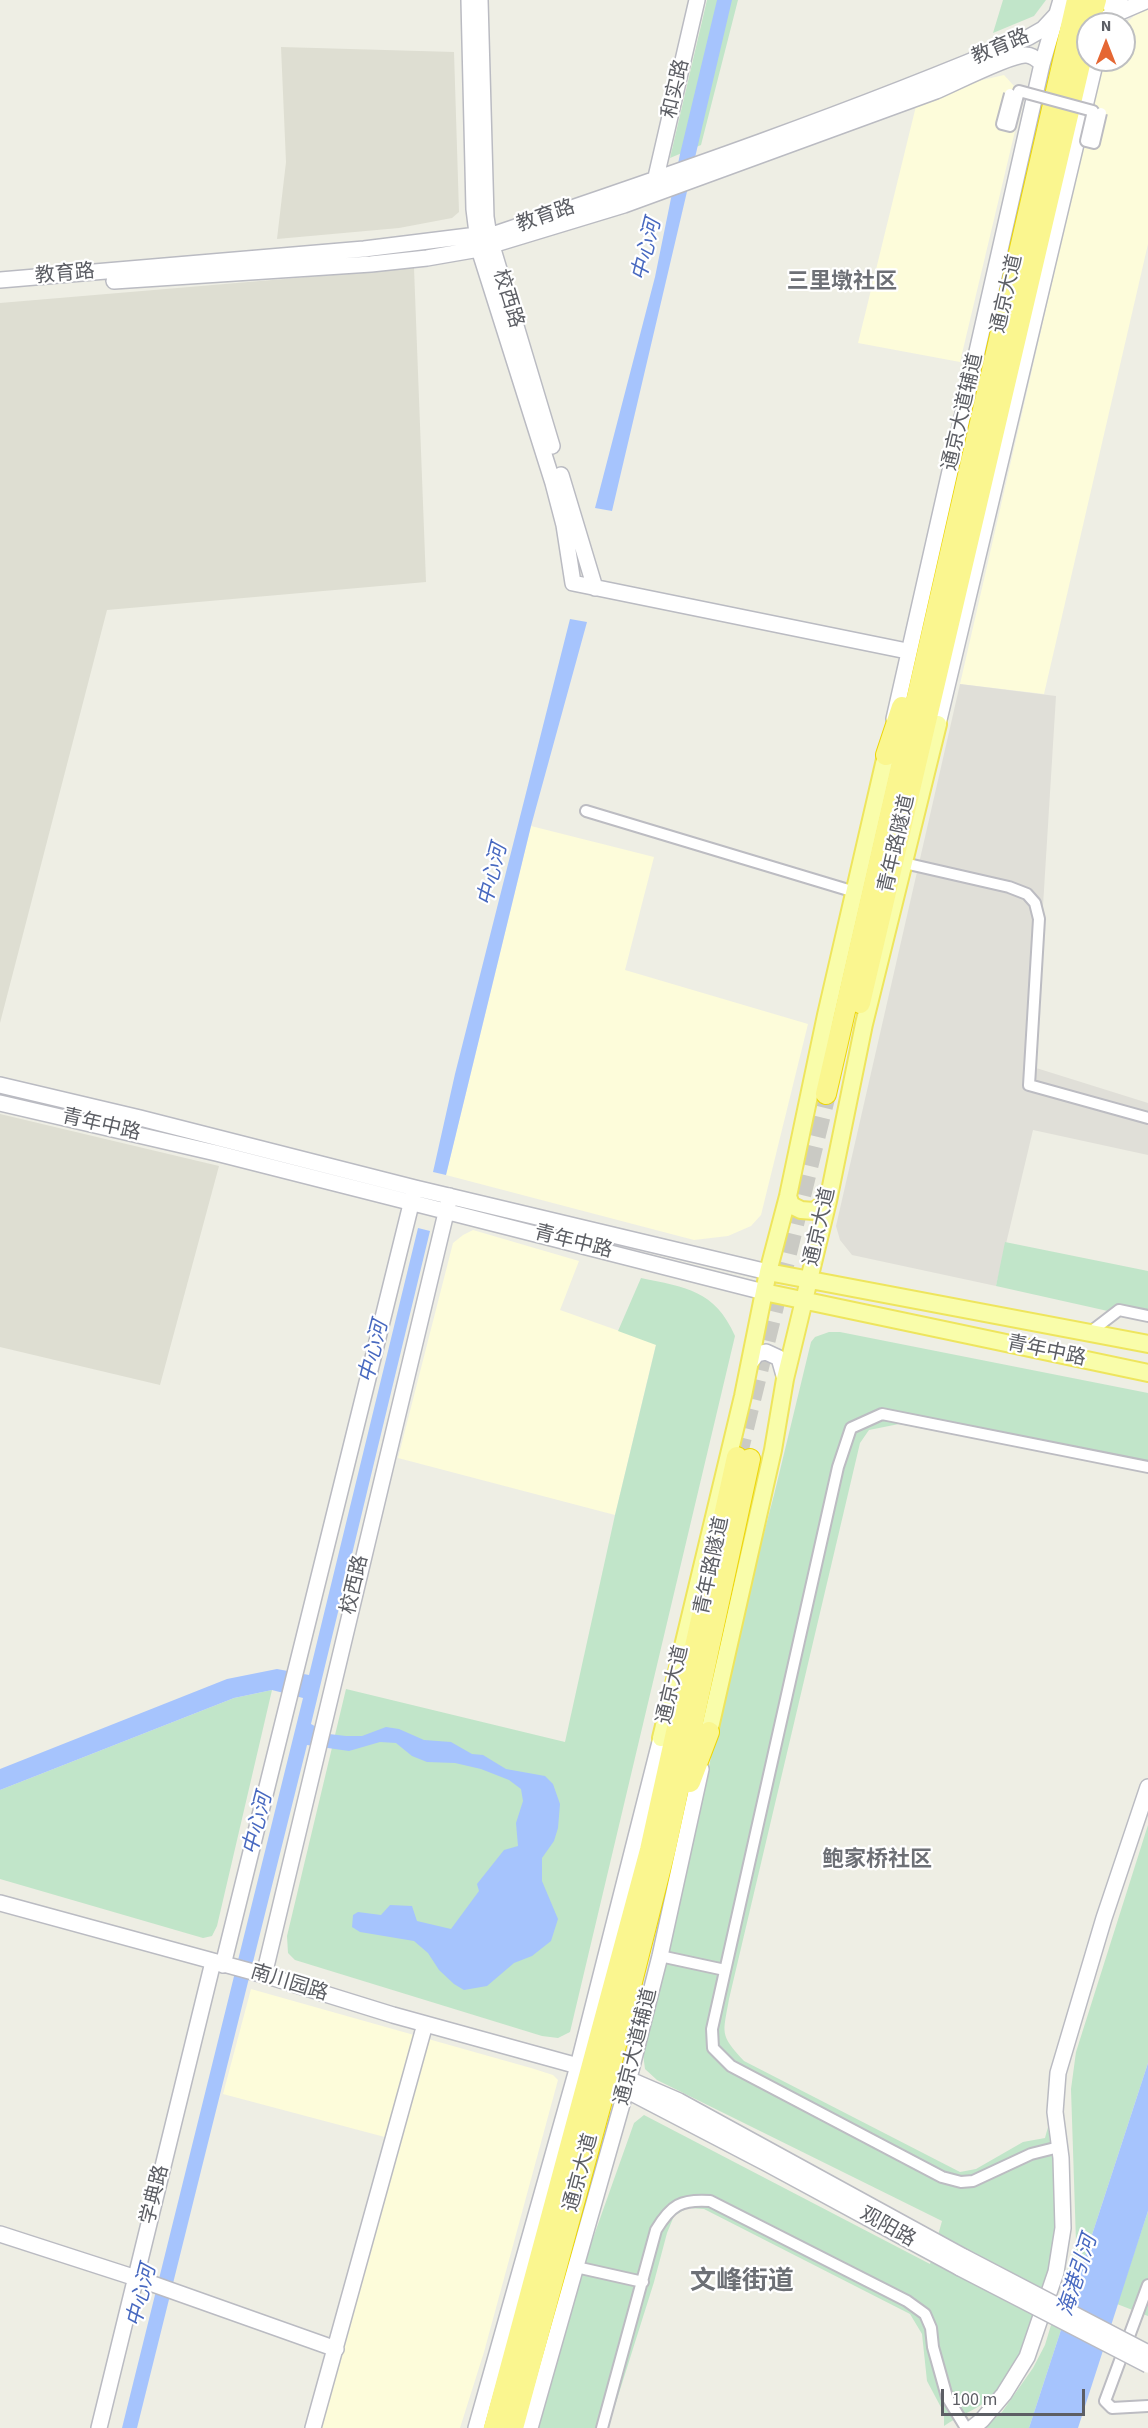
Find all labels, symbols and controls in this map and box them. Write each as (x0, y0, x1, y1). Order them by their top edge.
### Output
north arrow (1076, 12, 1136, 72)
text: N (1101, 15, 1111, 37)
street label: 教育路 (969, 25, 1033, 71)
street label: 和实路 (659, 57, 695, 121)
street label: 教育路 (514, 196, 578, 238)
water label: 中心河 (628, 216, 668, 284)
street label: 通京大道 (987, 252, 1029, 336)
street label: 教育路 (34, 260, 96, 290)
street label: 校西路 (487, 267, 527, 331)
district label: 三里墩社区 (787, 270, 897, 296)
street label: 通京大道辅道 (939, 351, 989, 473)
street label: 青年路隧道 (875, 793, 921, 895)
water label: 中心河 (474, 841, 514, 909)
street label: 青年中路 (59, 1105, 143, 1147)
street label: 通京大道 (800, 1185, 842, 1269)
street label: 青年中路 (531, 1222, 615, 1264)
water label: 中心河 (355, 1318, 395, 1386)
street label: 青年中路 (1004, 1332, 1088, 1372)
street label: 青年路隧道 (691, 1515, 735, 1617)
street label: 校西路 (338, 1553, 374, 1617)
street label: 通京大道 (653, 1643, 695, 1727)
water label: 中心河 (239, 1790, 279, 1858)
district label: 鲍家桥社区 (822, 1848, 932, 1874)
street label: 南川园路 (247, 1961, 331, 2007)
street label: 通京大道辅道 (611, 1986, 663, 2108)
street label: 通京大道 (560, 2131, 604, 2215)
street label: 学典路 (137, 2163, 175, 2227)
street label: 观阳路 (855, 2203, 919, 2253)
water label: 海港引河 (1054, 2232, 1104, 2320)
water label: 中心河 (123, 2262, 163, 2330)
district label: 文峰街道 (690, 2267, 794, 2299)
scale bar (944, 2377, 1088, 2415)
text: 100 m (952, 2387, 997, 2412)

